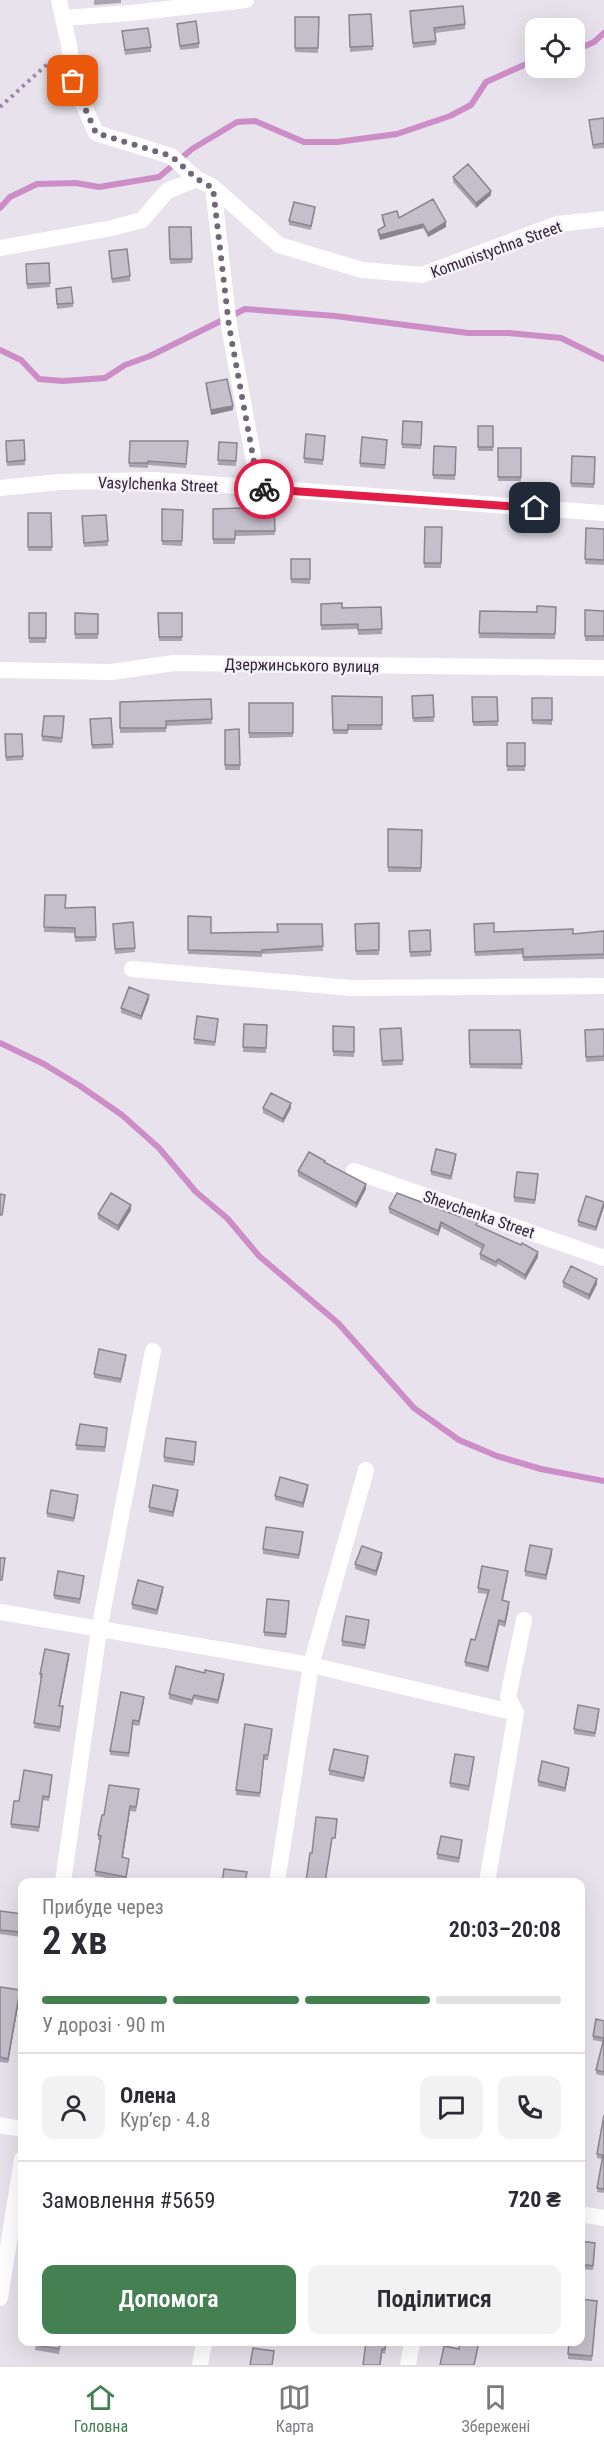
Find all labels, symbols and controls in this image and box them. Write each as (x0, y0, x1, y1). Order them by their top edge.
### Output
map controls (525, 18, 585, 78)
button: locate (525, 18, 585, 78)
pin (47, 55, 98, 106)
icon: bag (56, 64, 89, 97)
street label: Komunistychna Street (428, 217, 565, 282)
courier (234, 459, 294, 519)
street label: Vasylchenka Street (98, 473, 219, 496)
icon: bike (248, 473, 281, 506)
pin (509, 482, 560, 533)
icon: home (518, 491, 551, 524)
street label: Дзержинського вулиця (224, 655, 380, 676)
street label: Shevchenka Street (421, 1187, 537, 1243)
text: Прибуде через (42, 1895, 164, 1919)
text: 20:03–20:08 (449, 1917, 561, 1942)
text: 2 хв (42, 1918, 108, 1964)
text: У дорозі · 90 m (42, 2013, 165, 2037)
button: person (42, 2076, 105, 2139)
button: chat (420, 2076, 483, 2139)
button: phone (498, 2076, 561, 2139)
text: Олена (120, 2083, 176, 2108)
text: Кур’єр · 4.8 (120, 2108, 210, 2132)
text: 720 ₴ (508, 2187, 561, 2212)
text: Замовлення #5659 (42, 2188, 215, 2213)
button: Допомога (42, 2265, 296, 2334)
button: Поділитися (308, 2265, 561, 2334)
tab: Головна (74, 2381, 128, 2436)
tab: Карта (276, 2381, 314, 2436)
tab: Збережені (462, 2381, 530, 2436)

